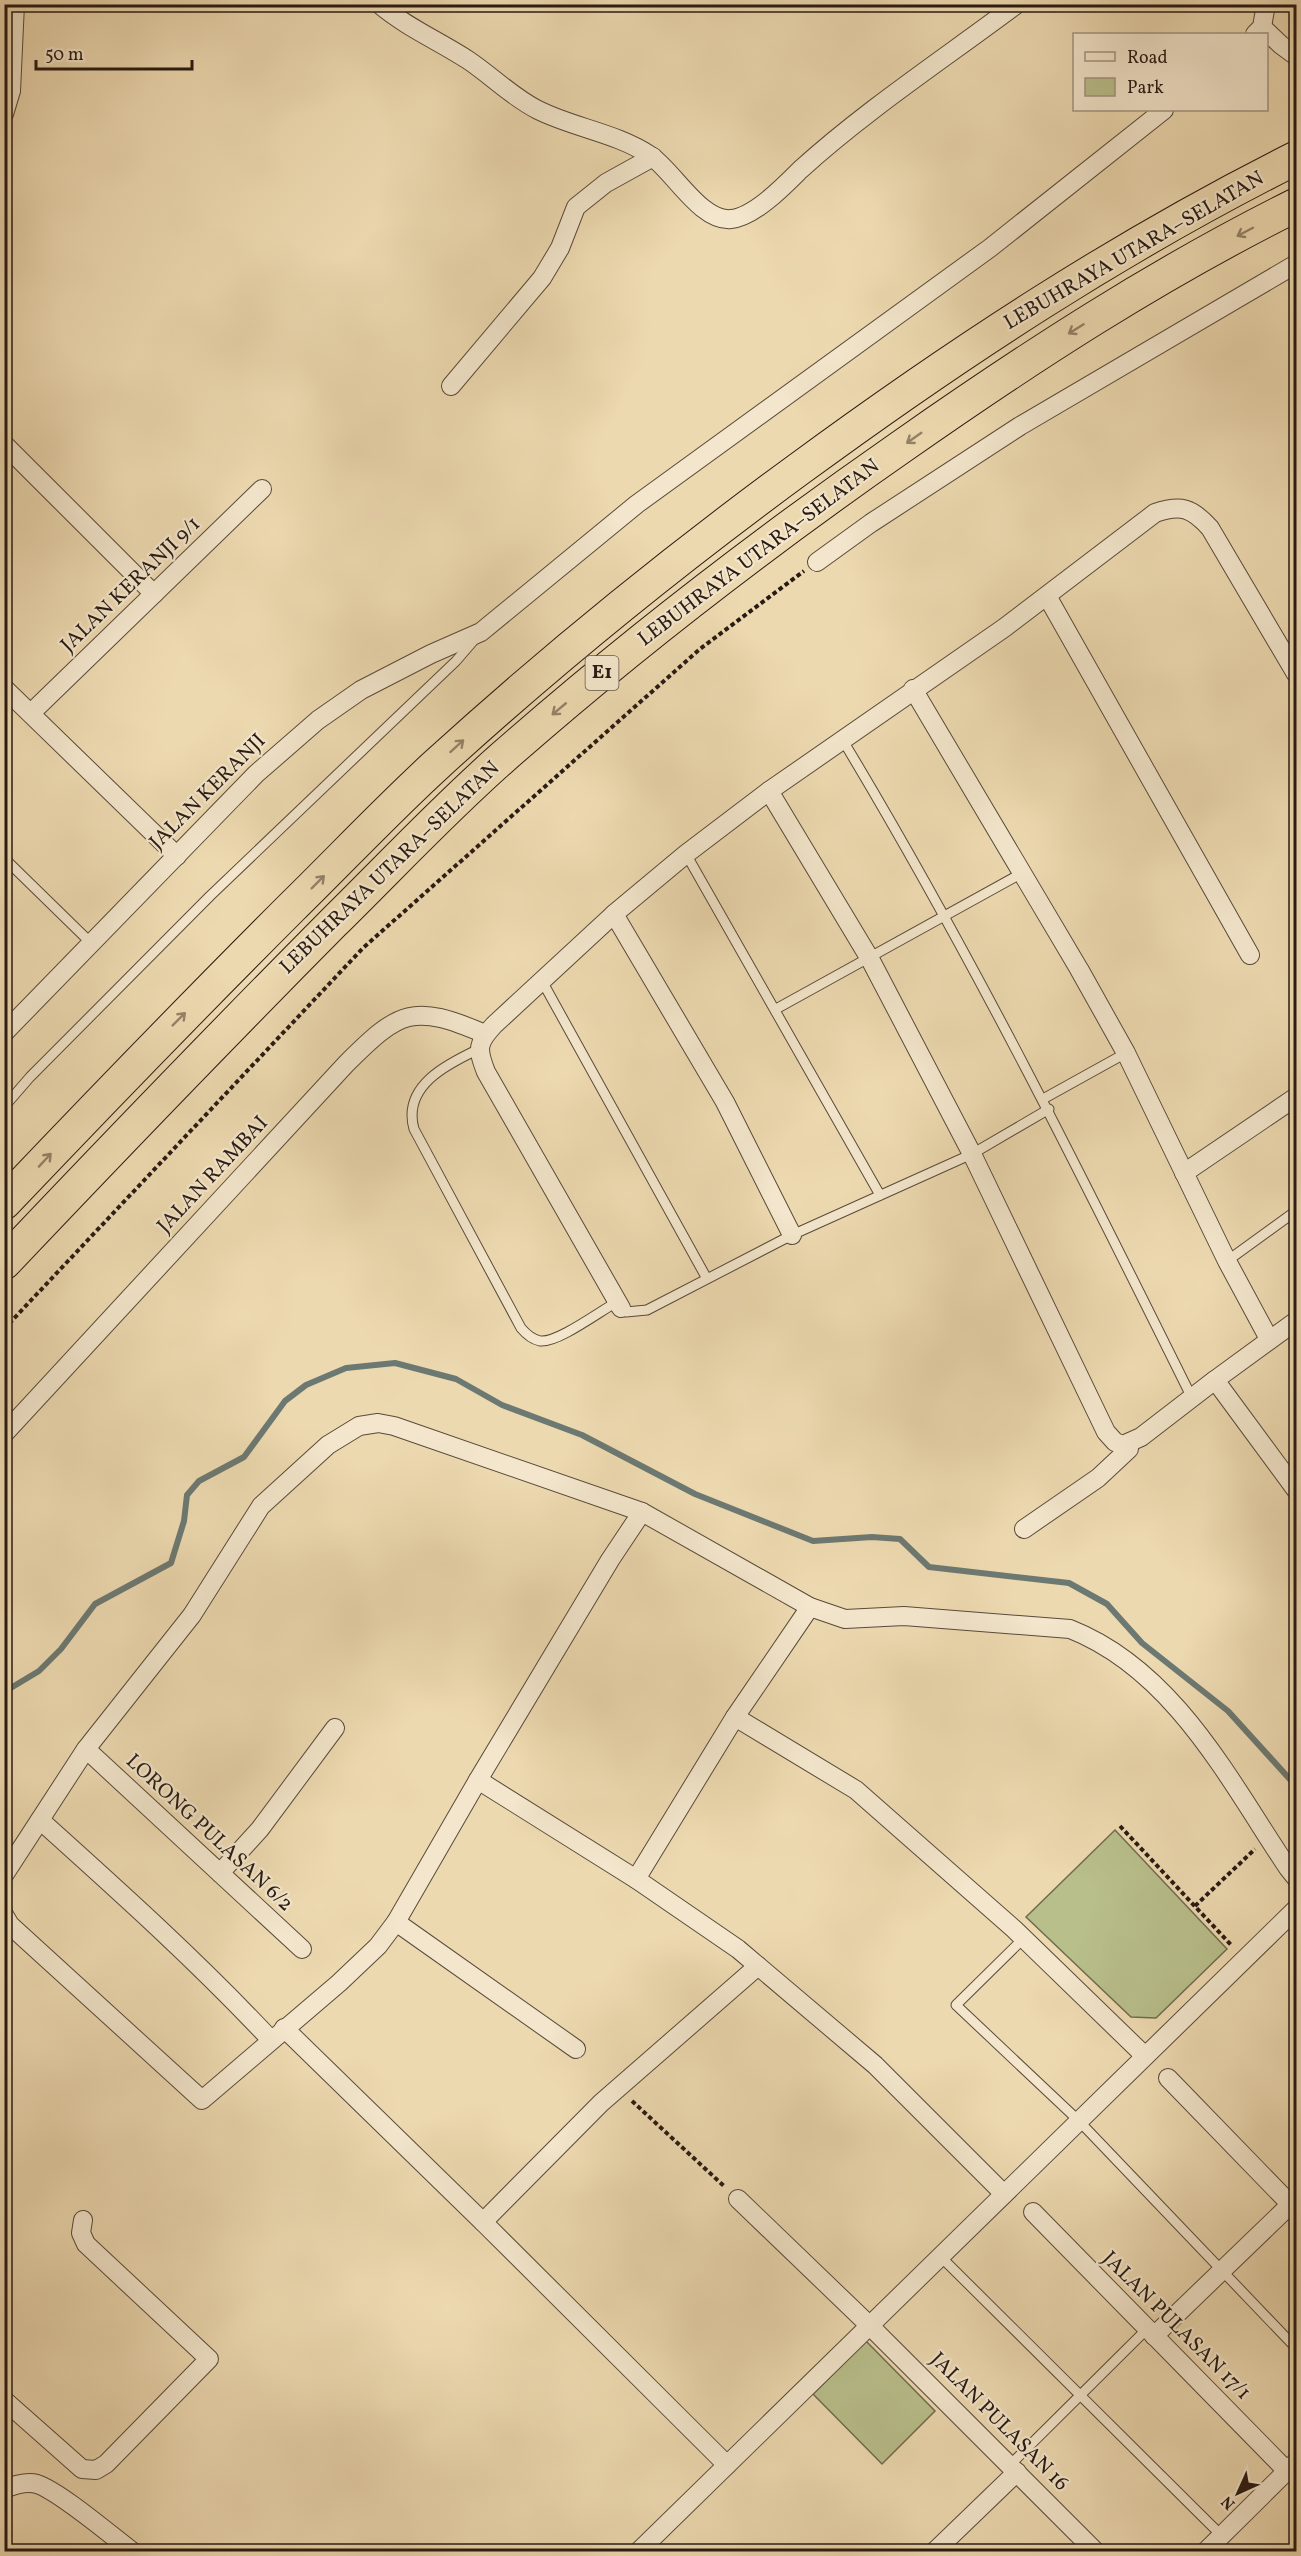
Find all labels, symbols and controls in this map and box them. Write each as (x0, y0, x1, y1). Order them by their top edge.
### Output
scale bar (36, 33, 192, 71)
legend (1073, 33, 1268, 111)
text: 50 m (45, 43, 84, 68)
text: Road (1127, 46, 1168, 71)
text: Park (1127, 76, 1164, 101)
street label: LEBUHRAYA UTARA–SELATAN (999, 164, 1269, 338)
one-way arrow (1236, 227, 1254, 238)
one-way arrow (1068, 323, 1085, 335)
one-way arrow (906, 432, 922, 444)
street label: LEBUHRAYA UTARA–SELATAN (632, 452, 886, 654)
street label: JALAN KERANJI 9/1 (55, 511, 207, 659)
road number: E1 (586, 656, 618, 690)
one-way arrow (551, 703, 567, 716)
street label: JALAN KERANJI (143, 727, 273, 857)
one-way arrow (450, 739, 465, 753)
street label: LEBUHRAYA UTARA–SELATAN (274, 755, 506, 981)
one-way arrow (310, 875, 325, 889)
one-way arrow (172, 1012, 187, 1027)
street label: JALAN RAMBAI (151, 1110, 275, 1240)
one-way arrow (37, 1153, 52, 1168)
street label: LORONG PULASAN 6/2 (119, 1748, 299, 1918)
street label: JALAN PULASAN 17/1 (1095, 2245, 1257, 2407)
street label: JALAN PULASAN 16 (923, 2346, 1075, 2498)
north arrow (1208, 2463, 1268, 2523)
text: N (1217, 2490, 1241, 2514)

